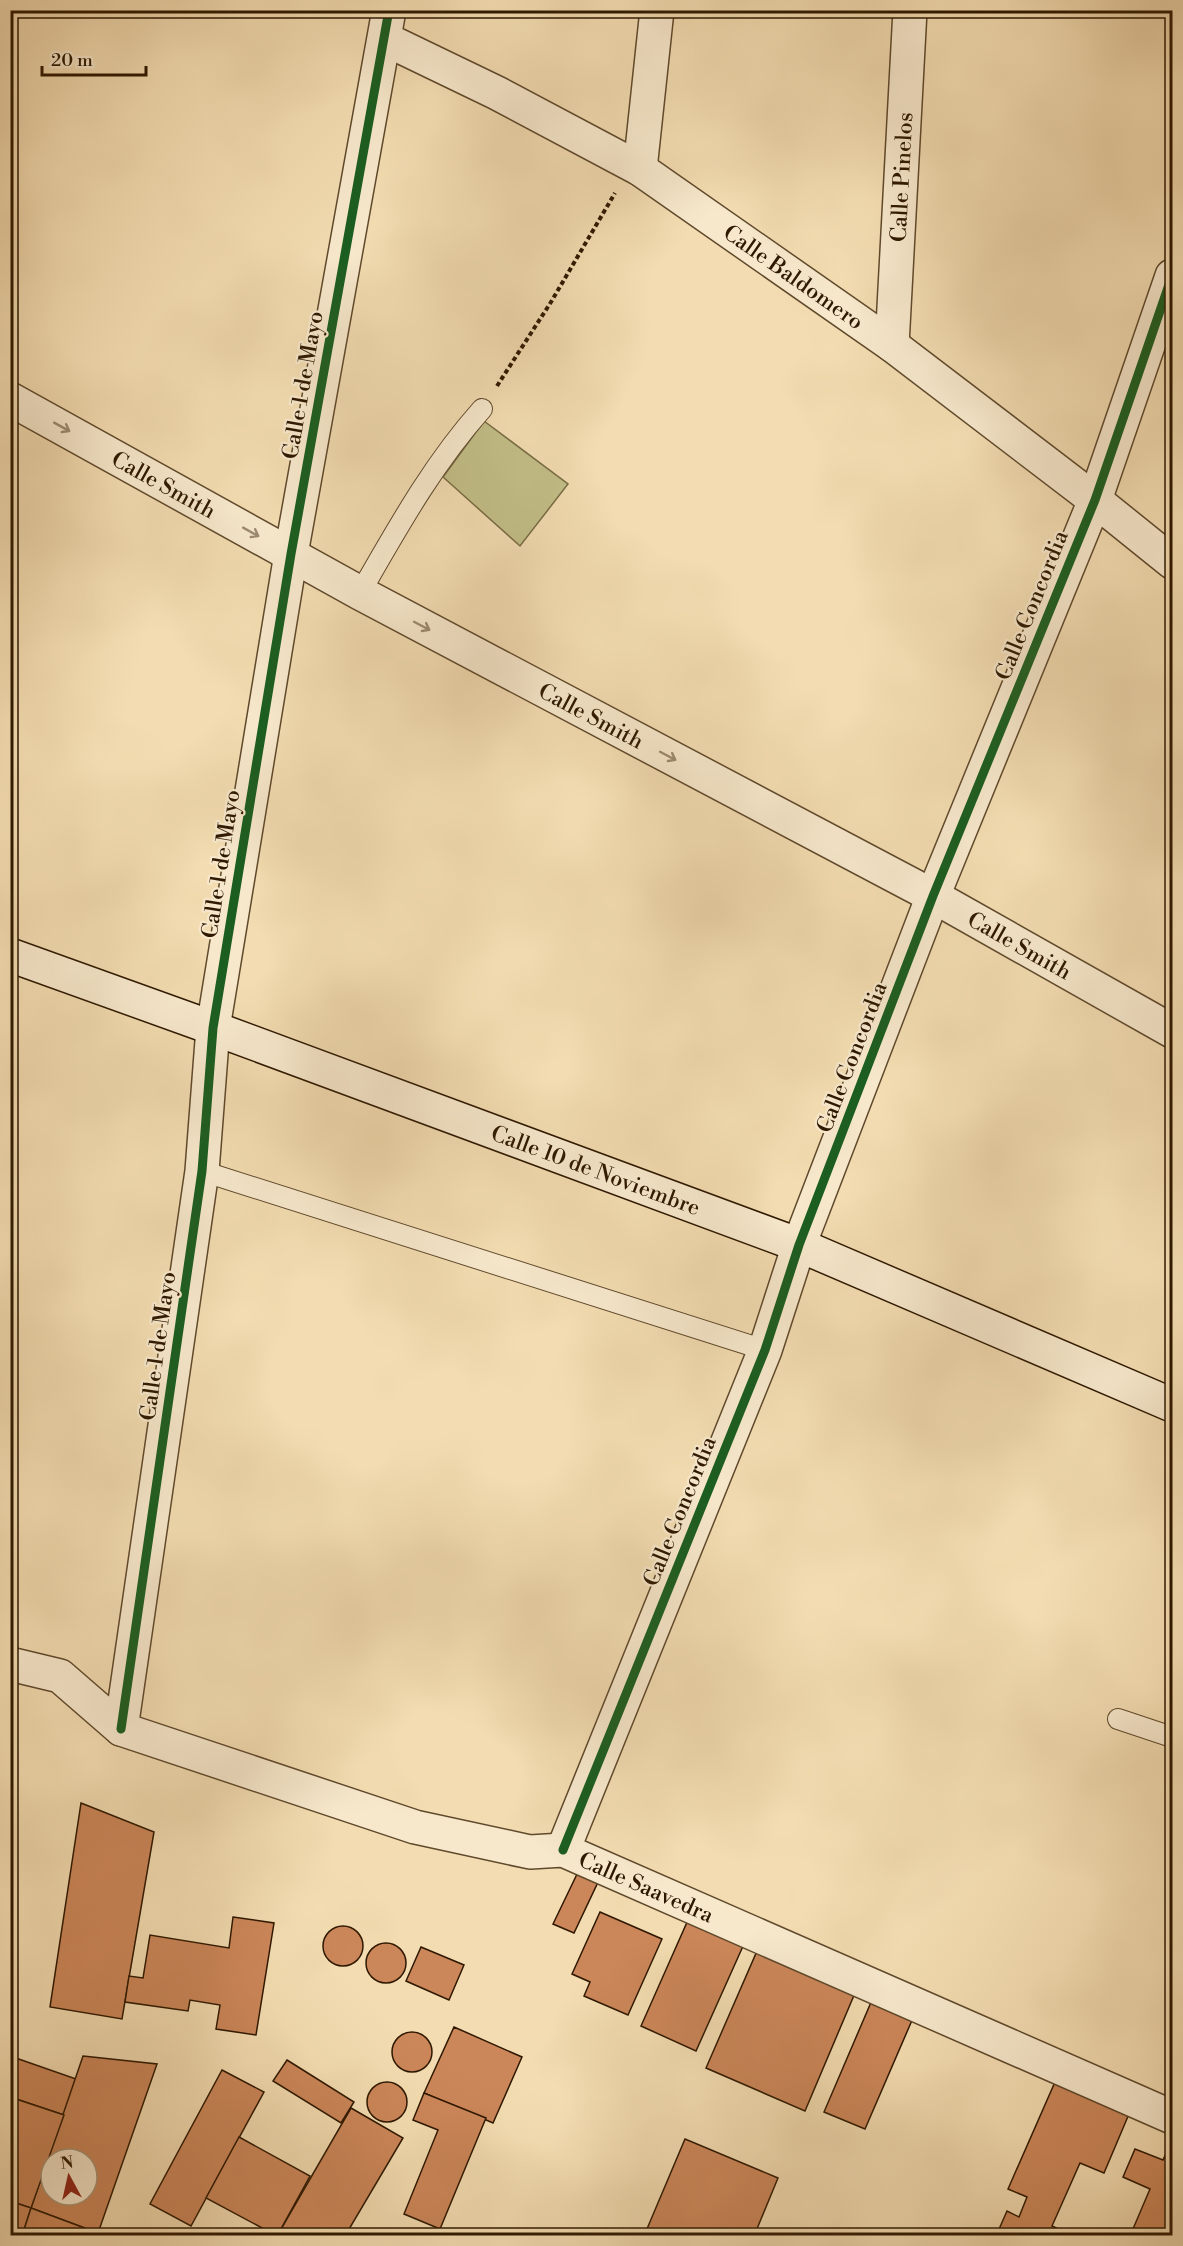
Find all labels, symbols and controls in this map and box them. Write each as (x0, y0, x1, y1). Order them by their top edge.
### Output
scale bar (42, 39, 146, 77)
text: 20 m (51, 49, 93, 72)
street label: Calle Pinelos (886, 112, 919, 243)
street label: Calle Baldomero (718, 219, 868, 336)
street label: Calle 1 de Mayo (277, 309, 330, 462)
one-way arrow (52, 422, 70, 433)
street label: Calle Smith (106, 446, 220, 525)
street label: Calle Concordia (990, 526, 1075, 684)
one-way arrow (241, 527, 259, 538)
one-way arrow (412, 621, 430, 632)
street label: Calle Smith (534, 678, 648, 756)
one-way arrow (659, 751, 677, 762)
street label: Calle 1 de Mayo (196, 788, 247, 940)
street label: Calle Smith (962, 906, 1076, 986)
street label: Calle Concordia (811, 978, 894, 1137)
street label: Calle 10 de Noviembre (487, 1120, 704, 1222)
street label: Calle 1 de Mayo (135, 1270, 182, 1422)
street label: Calle Concordia (638, 1432, 723, 1590)
street label: Calle Saavedra (574, 1847, 718, 1930)
north arrow (39, 2147, 99, 2207)
text: N (59, 2152, 75, 2174)

